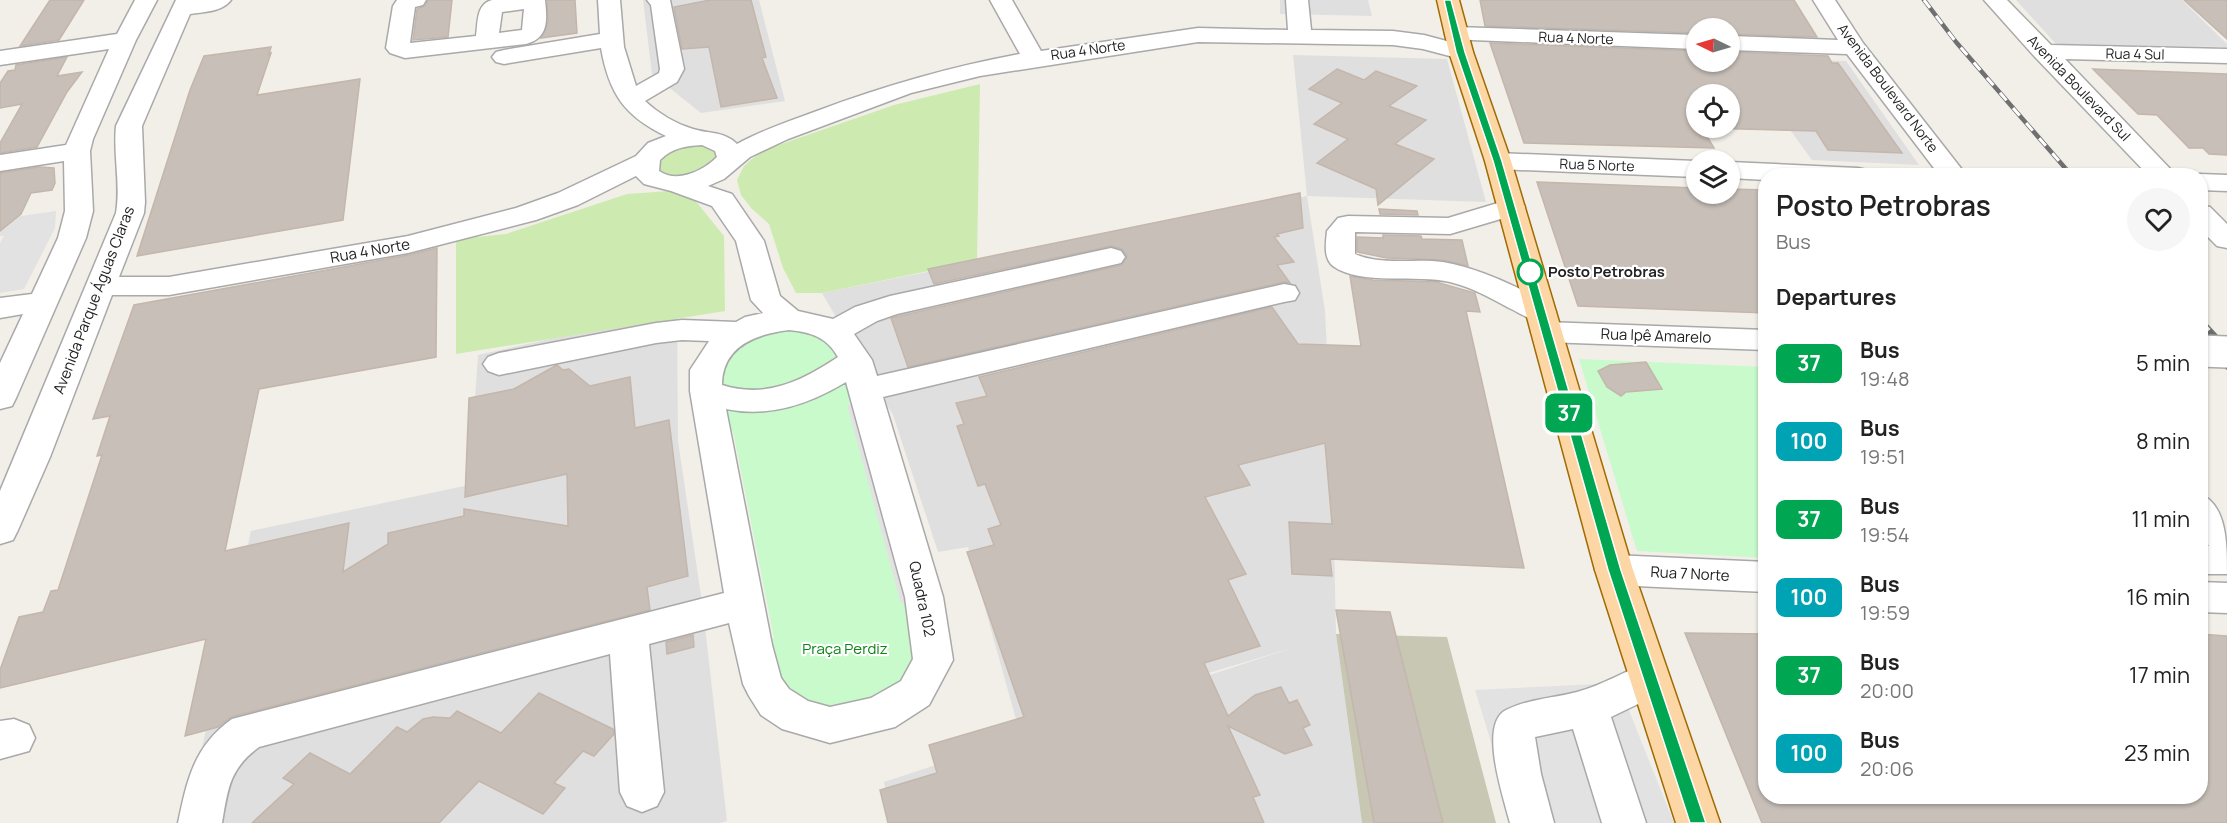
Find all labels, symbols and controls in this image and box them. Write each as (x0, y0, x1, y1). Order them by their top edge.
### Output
north arrow (1686, 18, 1740, 72)
map controls (1686, 18, 1740, 204)
street label: Avenida Boulevard Norte (1834, 19, 1943, 156)
street label: Rua 4 Norte (1538, 27, 1614, 48)
street label: Avenida Boulevard Sul (2024, 30, 2135, 145)
street label: Rua 4 Norte (1049, 35, 1126, 64)
street label: Rua 4 Sul (2105, 43, 2165, 64)
button: locate (1686, 84, 1740, 138)
button: layers (1686, 150, 1740, 204)
street label: Rua 5 Norte (1559, 154, 1635, 175)
text: Posto Petrobras (1776, 186, 1991, 224)
button: heart (2127, 188, 2190, 251)
street label: Avenida Parque Águas Claras (48, 203, 139, 397)
text: Bus (1776, 228, 1811, 255)
street label: Rua 4 Norte (328, 233, 412, 268)
marker: Posto Petrobras (1517, 259, 1543, 285)
place label: Posto Petrobras (1548, 261, 1665, 282)
text: Departures (1776, 282, 1896, 312)
street label: Rua Ipê Amarelo (1600, 323, 1712, 348)
text: Bus (1860, 335, 1900, 365)
text: 5 min (2136, 348, 2190, 378)
text: 37 (1797, 349, 1821, 377)
text: 19:48 (1860, 365, 1910, 392)
line badge: 37 (1542, 394, 1596, 432)
text: 37 (1557, 399, 1581, 427)
text: Bus (1860, 413, 1900, 443)
text: 8 min (2136, 426, 2190, 456)
text: 100 (1791, 427, 1827, 455)
text: 19:51 (1860, 443, 1906, 470)
text: Bus (1860, 491, 1900, 521)
text: 11 min (2132, 504, 2190, 534)
text: 37 (1797, 505, 1821, 533)
text: 19:54 (1860, 521, 1910, 548)
street label: Quadra 102 (904, 559, 941, 639)
street label: Rua 7 Norte (1650, 561, 1730, 586)
text: Bus (1860, 569, 1900, 599)
text: 16 min (2127, 582, 2190, 612)
text: 100 (1791, 583, 1827, 611)
text: 19:59 (1860, 599, 1910, 626)
park label: Praça Perdiz (802, 638, 888, 659)
text: Bus (1860, 647, 1900, 677)
text: 17 min (2129, 660, 2190, 690)
text: 37 (1797, 661, 1821, 689)
text: 20:00 (1860, 677, 1914, 704)
text: Bus (1860, 725, 1900, 755)
text: 23 min (2124, 738, 2190, 768)
text: 100 (1791, 739, 1827, 767)
text: 20:06 (1860, 755, 1914, 782)

